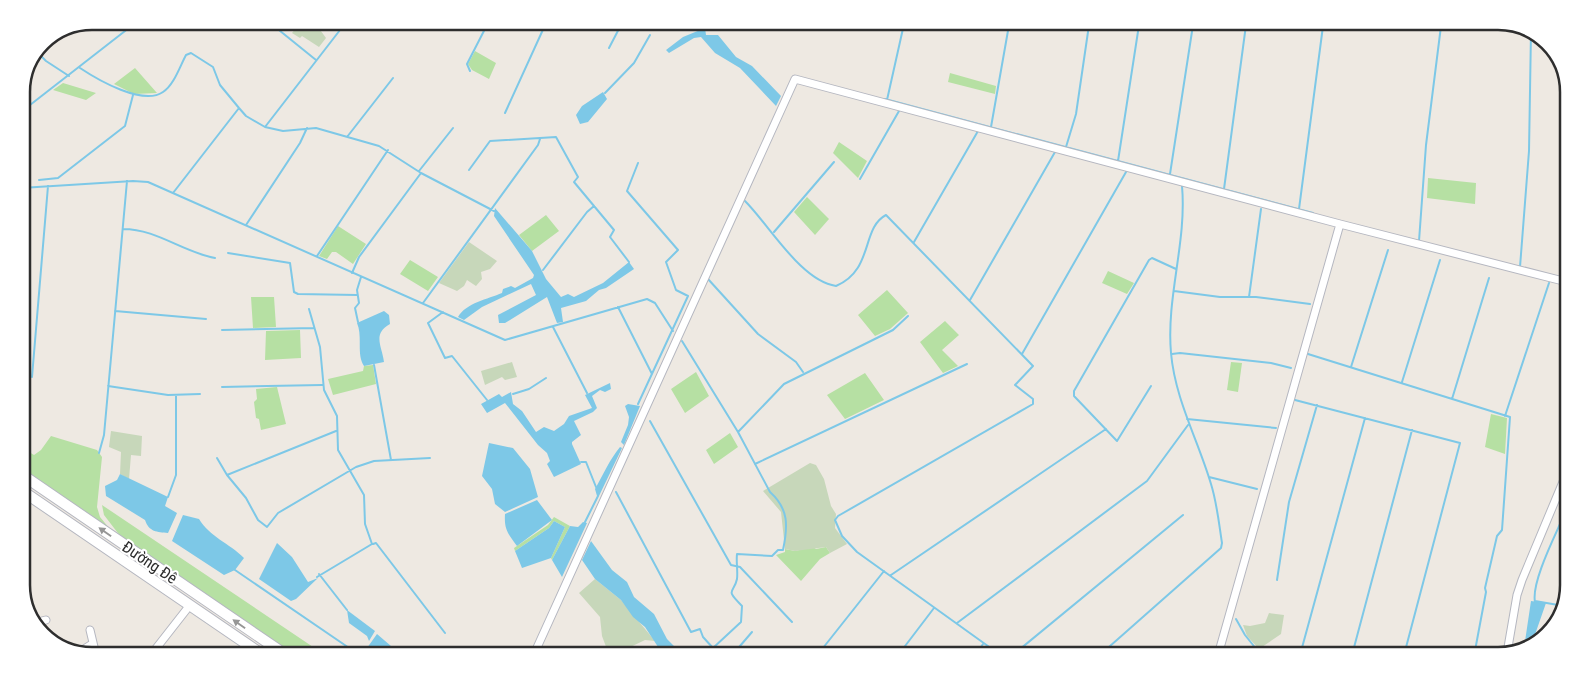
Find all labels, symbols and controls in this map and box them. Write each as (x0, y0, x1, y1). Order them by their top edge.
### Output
one-way arrow (99, 527, 112, 537)
street label: Đường Đê (119, 537, 181, 588)
one-way arrow (233, 619, 246, 629)

